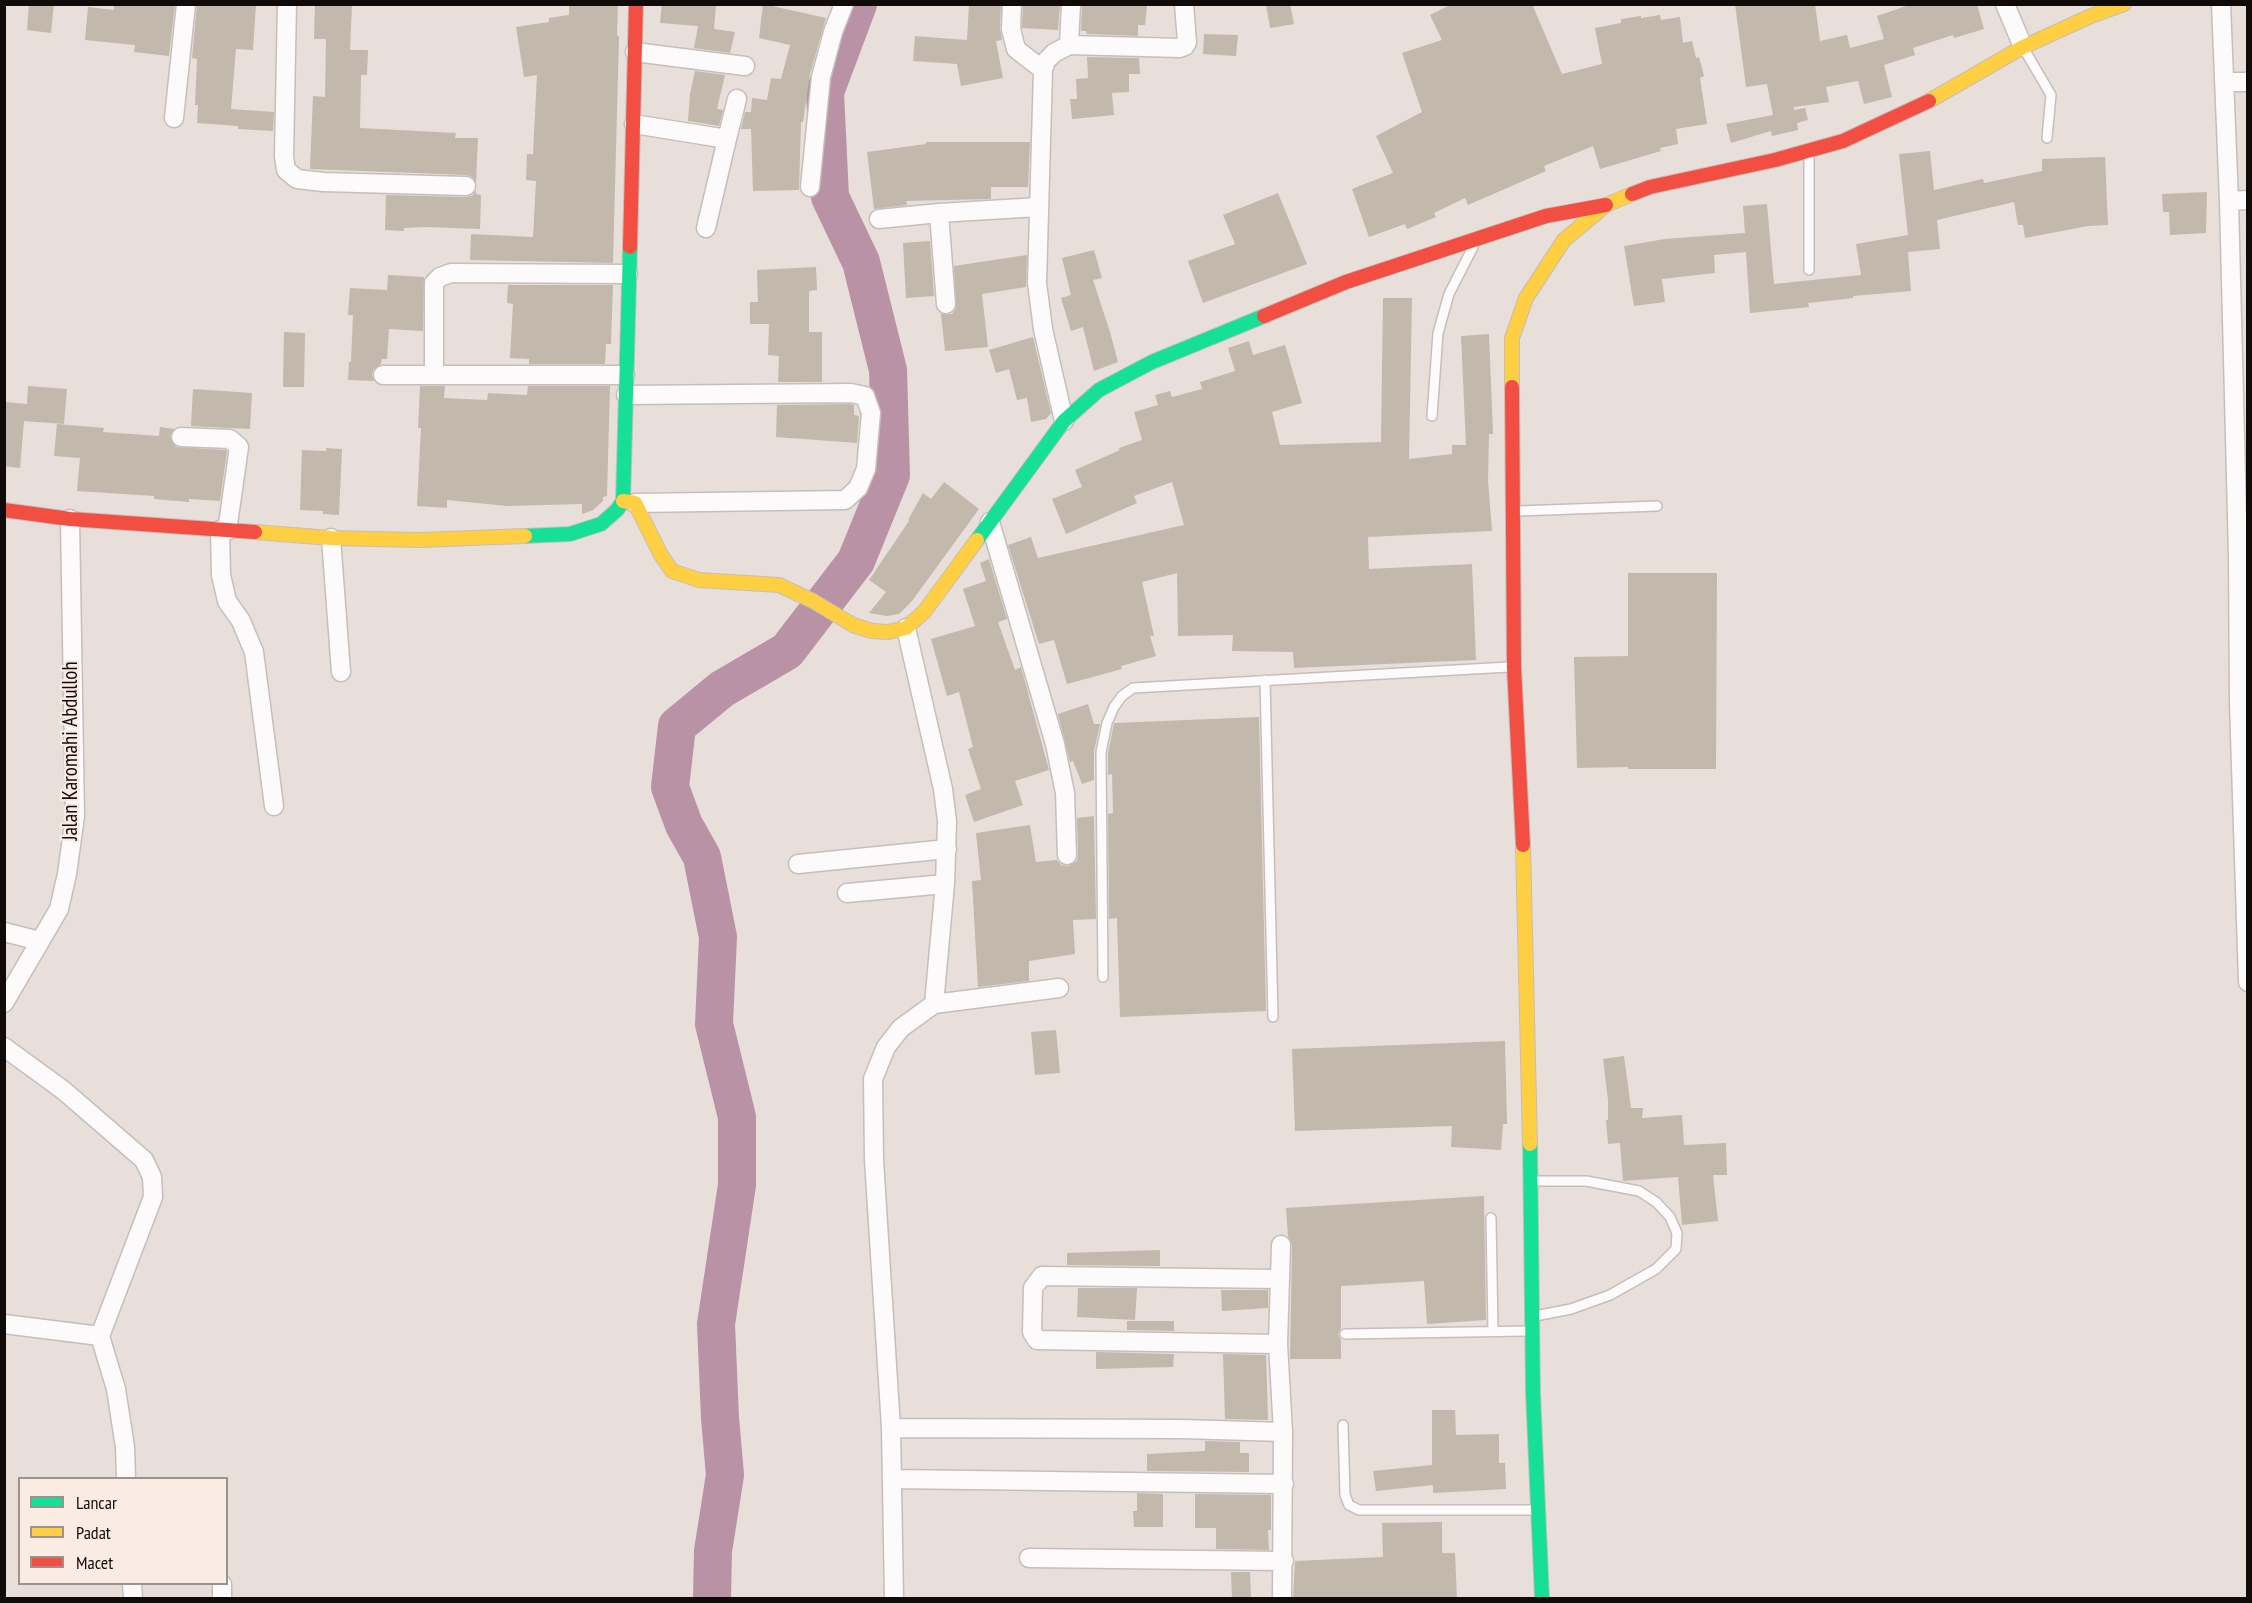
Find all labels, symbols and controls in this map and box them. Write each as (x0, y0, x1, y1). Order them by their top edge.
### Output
street label: Jalan Karomahi Abdulloh (58, 661, 84, 841)
legend (18, 1477, 228, 1585)
text: Lancar (76, 1491, 117, 1514)
text: Padat (76, 1521, 111, 1544)
text: Macet (76, 1551, 113, 1574)

